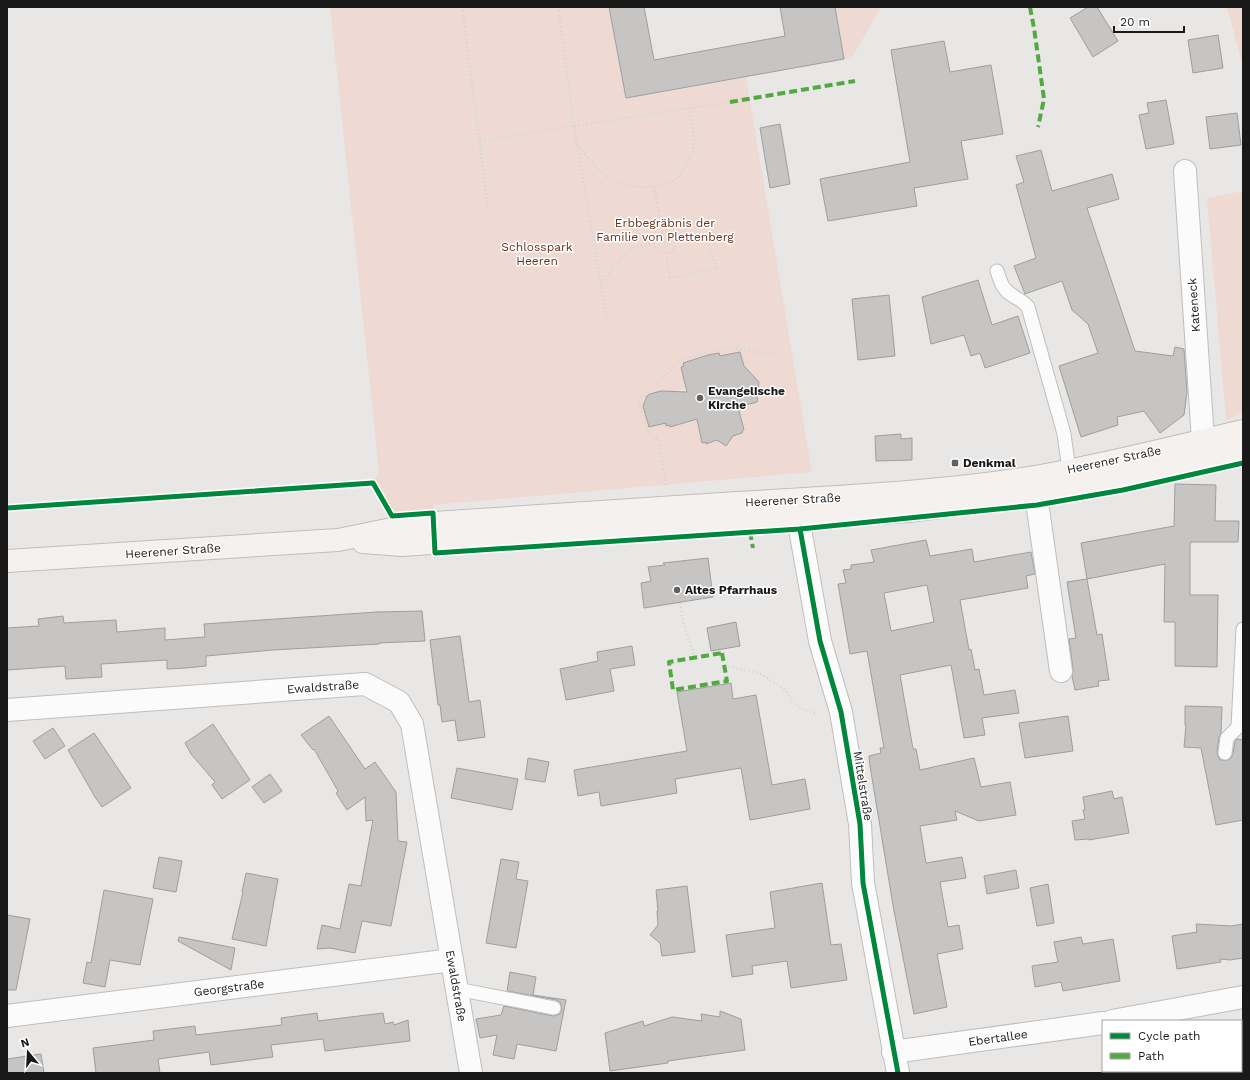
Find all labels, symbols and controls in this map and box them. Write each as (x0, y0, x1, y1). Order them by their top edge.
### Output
scale bar (1114, 8, 1184, 34)
text: 20 m (1120, 15, 1150, 29)
park label: Erbbegräbnis der Familie von Plettenberg (596, 216, 734, 244)
park label: Schlosspark Heeren (501, 240, 573, 268)
street label: Kateneck (1185, 277, 1203, 332)
place label: Evangelische Kirche (708, 384, 785, 412)
marker: Evangelische Kirche (695, 393, 705, 403)
street label: Heerener Straße (1066, 443, 1162, 477)
place label: Denkmal (963, 456, 1016, 470)
marker: Denkmal (950, 458, 960, 468)
street label: Heerener Straße (745, 490, 841, 509)
street label: Heerener Straße (125, 541, 221, 561)
place label: Altes Pfarrhaus (685, 583, 778, 597)
marker: Altes Pfarrhaus (672, 585, 682, 595)
street label: Ewaldstraße (286, 677, 360, 697)
street label: Mittelstraße (851, 750, 875, 822)
street label: Ewaldstraße (443, 949, 469, 1023)
street label: Georgstraße (193, 977, 265, 999)
legend (1102, 1020, 1242, 1072)
street label: Ebertallee (967, 1027, 1029, 1049)
text: Cycle path (1138, 1029, 1200, 1043)
north arrow (8, 1032, 48, 1072)
text: N (19, 1036, 31, 1050)
text: Path (1138, 1049, 1164, 1063)

